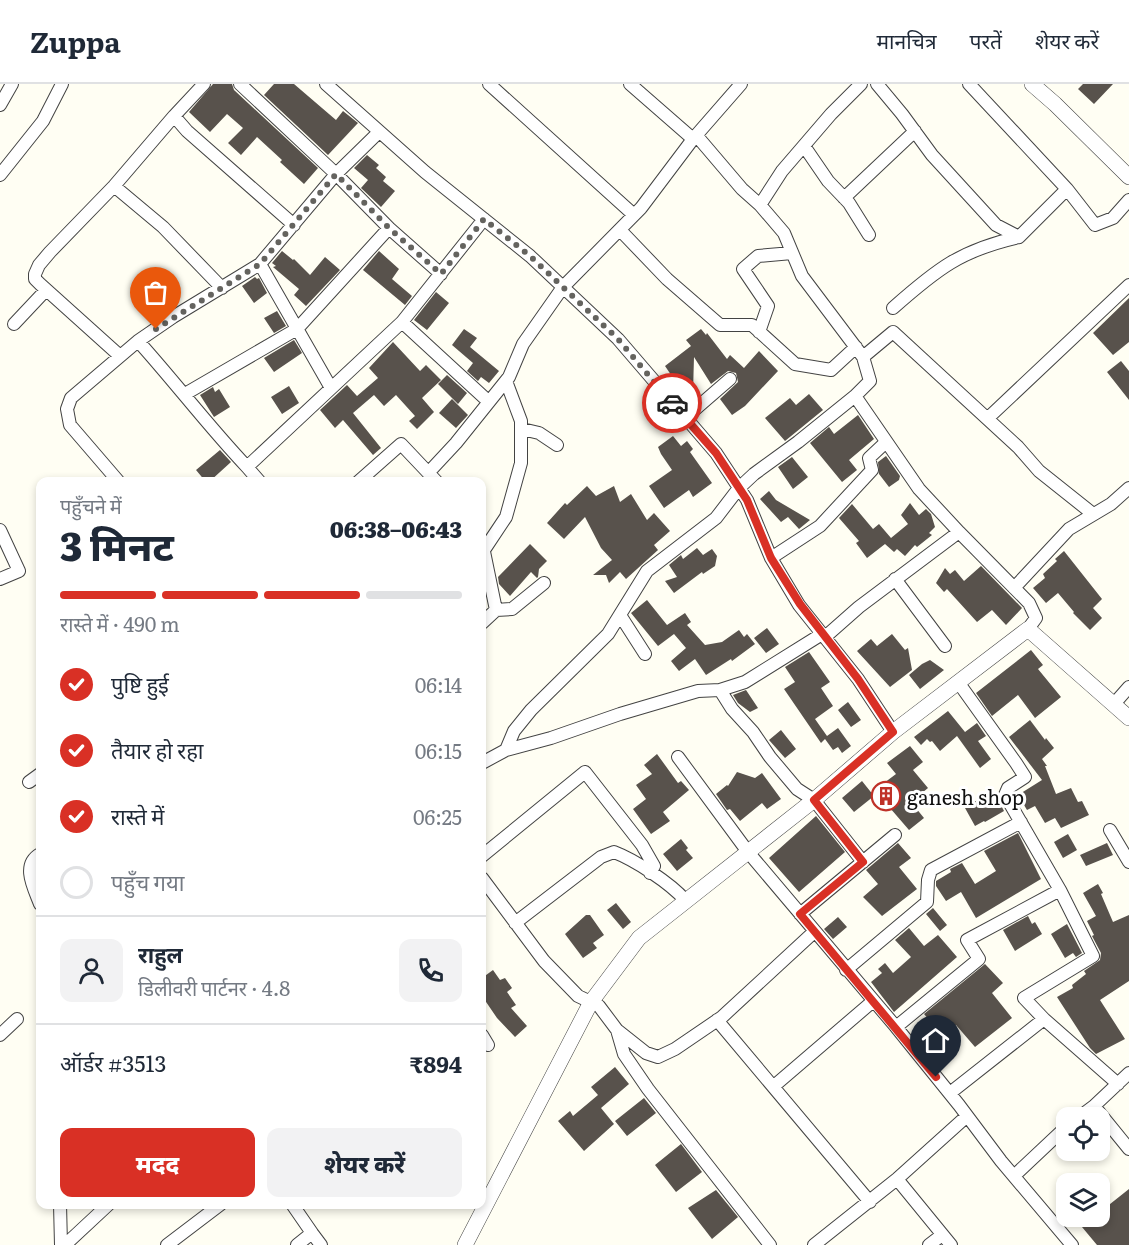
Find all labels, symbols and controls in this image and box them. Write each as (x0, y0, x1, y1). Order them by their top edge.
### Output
text: Zuppa (30, 20, 121, 62)
text: मानचित्र (877, 24, 937, 55)
text: परतें (970, 24, 1002, 55)
text: शेयर करें (1035, 24, 1099, 55)
pin (130, 267, 181, 329)
icon: bag (139, 276, 172, 309)
courier (642, 373, 702, 433)
icon: car (656, 387, 689, 420)
text: पहुँचने में (60, 490, 122, 520)
text: 06:38–06:43 (330, 512, 462, 545)
text: 3 मिनट (60, 515, 174, 573)
text: रास्ते में · 490 m (60, 608, 180, 638)
text: पुष्टि हुई (111, 667, 169, 700)
icon: check (60, 668, 93, 701)
text: 06:14 (415, 669, 462, 699)
text: तैयार हो रहा (111, 733, 204, 766)
icon: check (60, 734, 93, 767)
text: 06:15 (415, 735, 462, 765)
building icon: ganesh shop (870, 780, 902, 812)
place label: ganesh shop (907, 781, 1024, 811)
text: रास्ते में (111, 799, 164, 832)
icon: check (60, 800, 93, 833)
text: 06:25 (413, 801, 462, 831)
text: पहुँच गया (111, 865, 184, 898)
text: राहुल (138, 937, 183, 970)
button: person (60, 939, 123, 1002)
button: phone (399, 939, 462, 1002)
text: डिलीवरी पार्टनर · 4.8 (138, 972, 290, 1002)
pin (910, 1015, 961, 1077)
icon: home (919, 1024, 952, 1057)
text: ऑर्डर #3513 (60, 1046, 166, 1079)
text: ₹894 (410, 1047, 462, 1080)
map controls (1056, 1107, 1110, 1227)
button: locate (1056, 1107, 1110, 1161)
button: मदद (60, 1128, 255, 1197)
button: शेयर करें (267, 1128, 462, 1197)
button: layers (1056, 1173, 1110, 1227)

